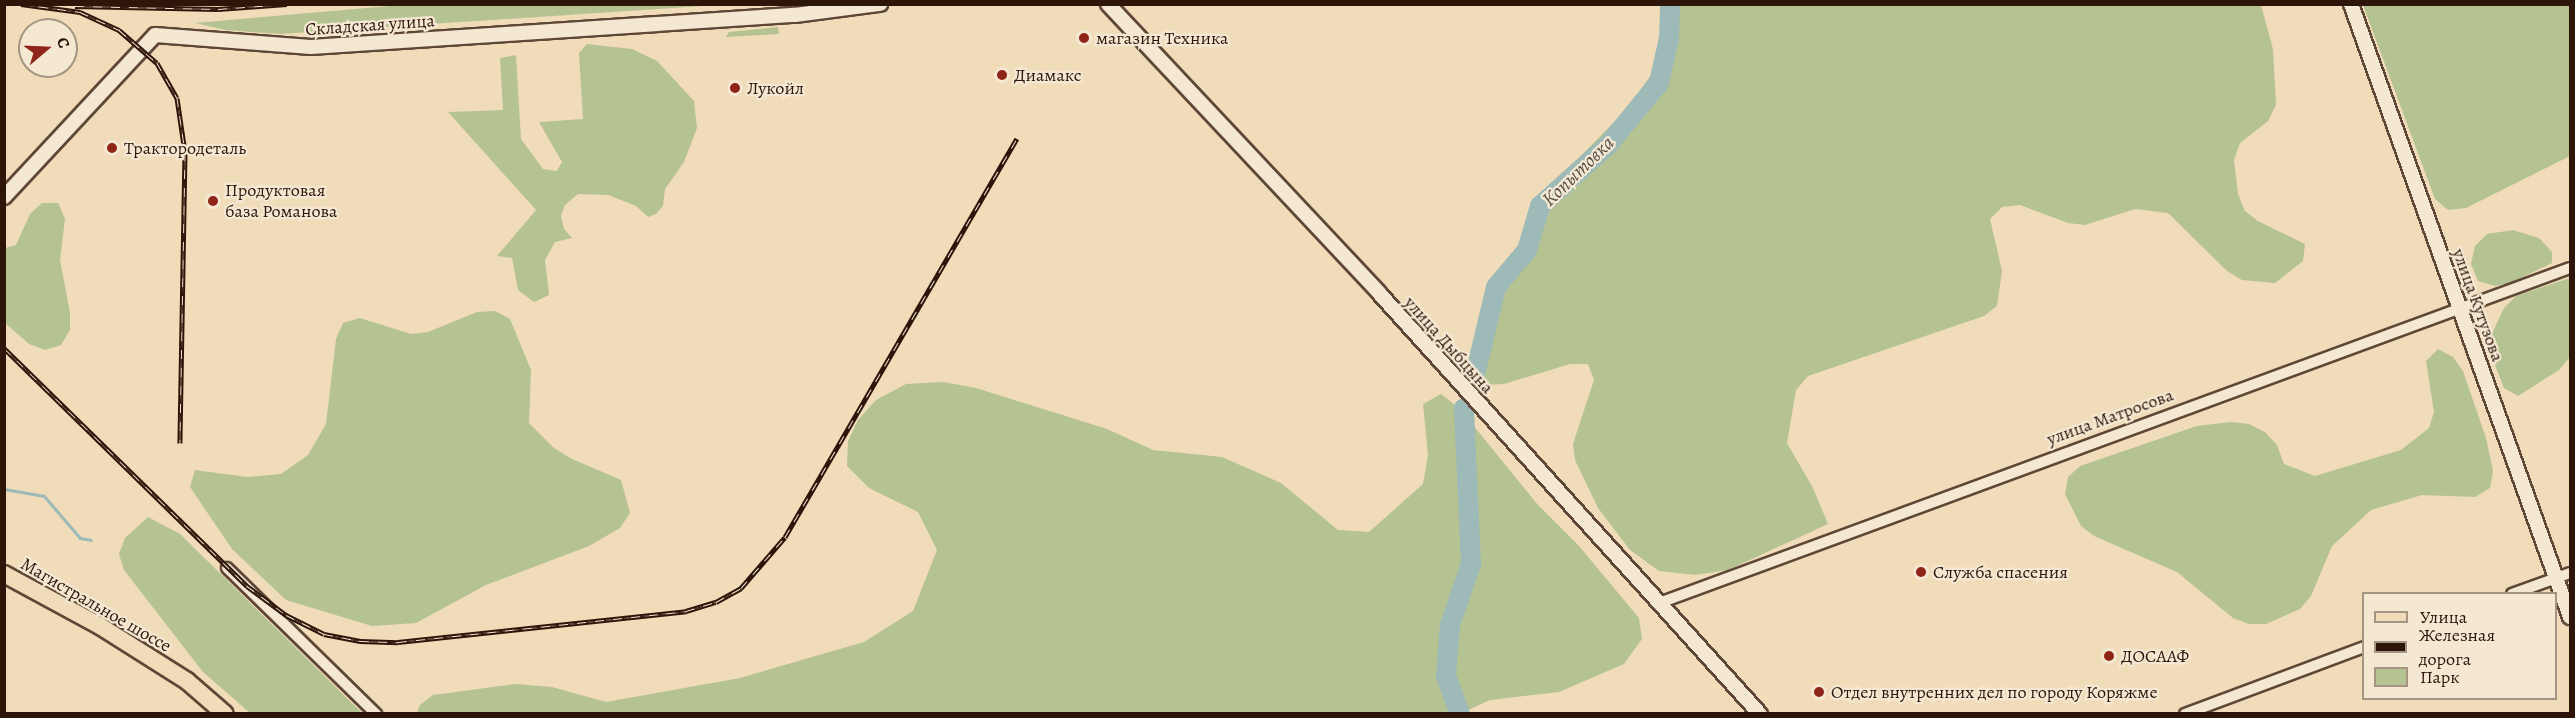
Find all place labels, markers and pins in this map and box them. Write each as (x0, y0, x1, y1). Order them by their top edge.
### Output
place label: магазин Техника (1096, 27, 1228, 49)
marker: магазин Техника (1077, 31, 1091, 45)
place label: Диамакс (1014, 64, 1081, 86)
marker: Диамакс (995, 68, 1009, 82)
place label: Лукойл (747, 77, 804, 99)
marker: Лукойл (728, 81, 742, 95)
place label: Трактородеталь (124, 137, 246, 159)
marker: Трактородеталь (105, 141, 119, 155)
place label: Продуктовая база Романова (225, 180, 337, 222)
marker: Продуктовая база Романова (206, 194, 220, 208)
place label: Служба спасения (1933, 561, 2068, 583)
marker: Служба спасения (1914, 565, 1928, 579)
place label: ДОСААФ (2121, 645, 2189, 667)
marker: ДОСААФ (2102, 649, 2116, 663)
place label: Отдел внутренних дел по городу Коряжме (1831, 681, 2158, 703)
marker: Отдел внутренних дел по городу Коряжме (1812, 685, 1826, 699)

